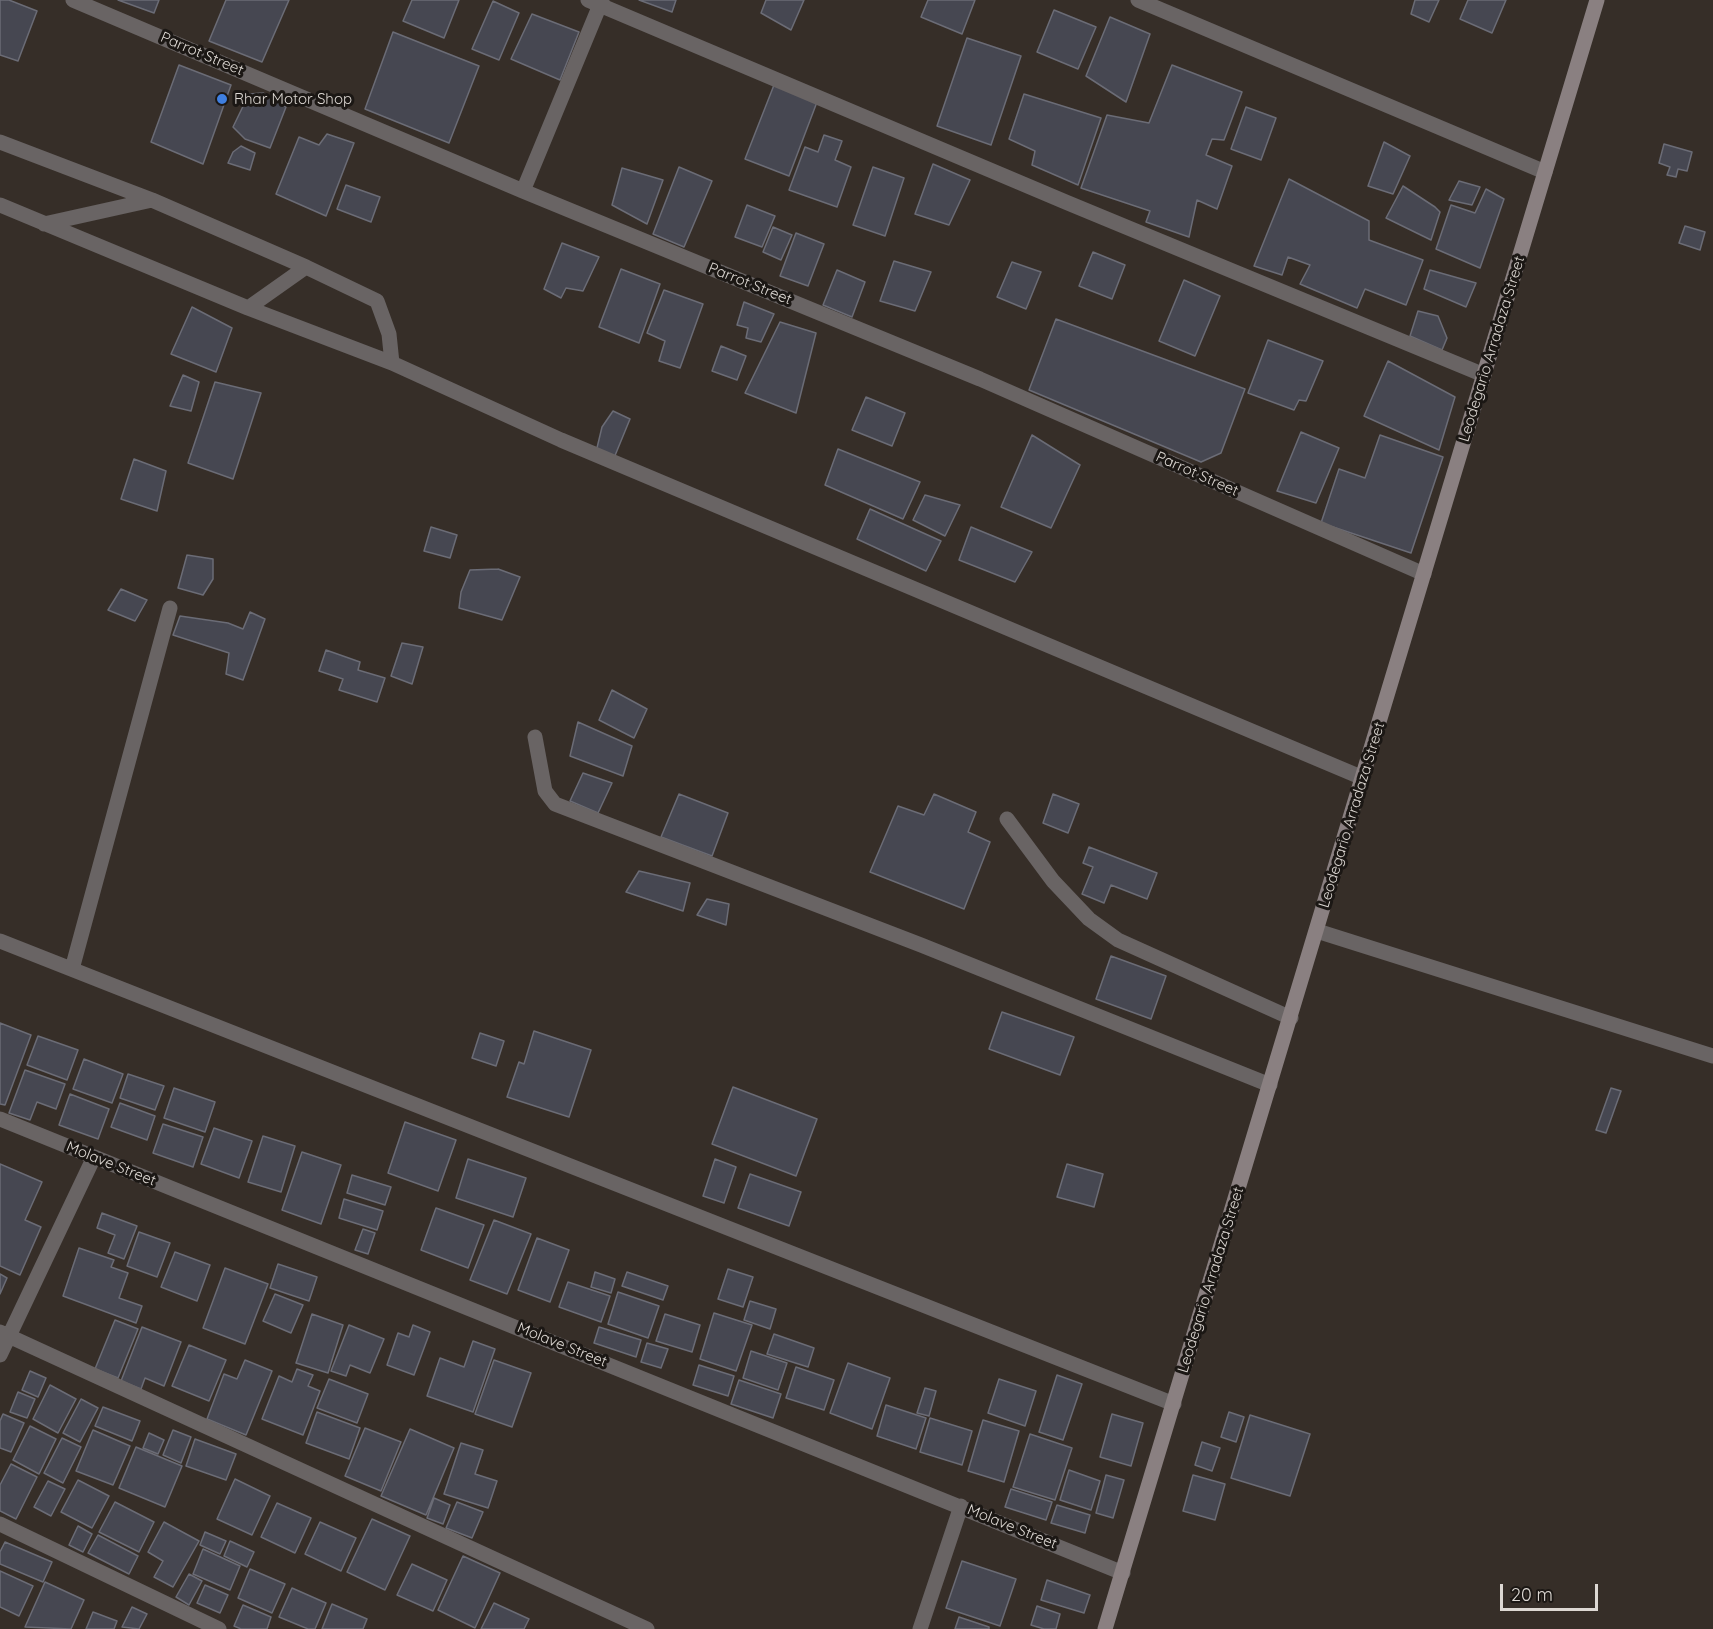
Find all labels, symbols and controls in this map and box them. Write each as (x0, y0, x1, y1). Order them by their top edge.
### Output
street label: Parrot Street (158, 28, 246, 80)
place label: Rhar Motor Shop (234, 90, 352, 108)
marker: Rhar Motor Shop (215, 92, 229, 106)
street label: Leodegario Arradaza Street (1455, 254, 1529, 444)
street label: Parrot Street (706, 259, 794, 309)
street label: Parrot Street (1153, 448, 1241, 500)
street label: Leodegario Arradaza Street (1315, 720, 1389, 910)
street label: Molave Street (63, 1138, 159, 1190)
street label: Leodegario Arradaza Street (1174, 1185, 1248, 1375)
street label: Molave Street (514, 1319, 610, 1371)
street label: Molave Street (964, 1501, 1060, 1553)
scale bar (1503, 1572, 1600, 1610)
text: 20 m (1511, 1583, 1553, 1606)

